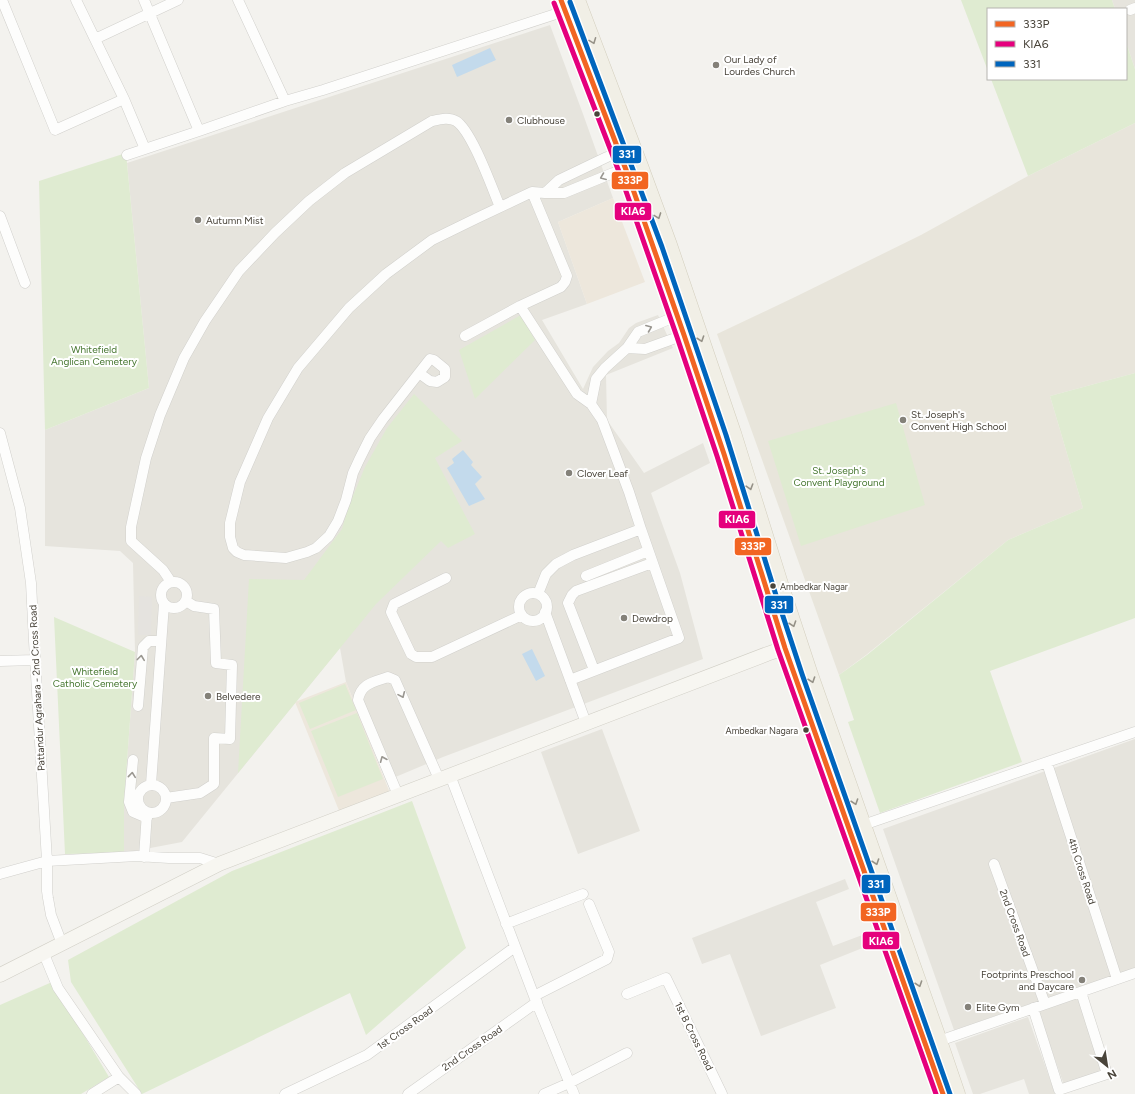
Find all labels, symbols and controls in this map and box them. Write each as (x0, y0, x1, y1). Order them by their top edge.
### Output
legend (987, 8, 1127, 80)
text: 333P (1023, 17, 1050, 31)
text: KIA6 (1023, 37, 1049, 51)
one-way arrow (589, 38, 597, 45)
place label: Our Lady of Lourdes Church (724, 53, 796, 78)
text: 331 (1023, 57, 1041, 71)
marker: Our Lady of Lourdes Church (711, 60, 721, 70)
unlabelled marker (592, 109, 602, 119)
place label: Clubhouse (517, 114, 565, 127)
marker: Clubhouse (504, 115, 514, 125)
line badge: 331 (612, 145, 642, 164)
text: 331 (619, 148, 635, 161)
line badge: 333P (611, 171, 649, 190)
one-way arrow (599, 172, 607, 180)
text: 333P (618, 174, 643, 187)
line badge: KIA6 (614, 202, 652, 221)
text: KIA6 (621, 205, 646, 218)
one-way arrow (653, 212, 662, 219)
place label: Autumn Mist (206, 214, 264, 227)
marker: Autumn Mist (193, 215, 203, 225)
one-way arrow (645, 324, 652, 332)
one-way arrow (696, 335, 705, 342)
park label: Whitefield Anglican Cemetery (51, 343, 138, 368)
place label: St. Joseph's Convent High School (911, 408, 1007, 433)
marker: St. Joseph's Convent High School (898, 415, 908, 425)
park label: St. Joseph's Convent Playground (793, 464, 885, 489)
place label: Clover Leaf (577, 467, 628, 480)
marker: Clover Leaf (564, 468, 574, 478)
one-way arrow (745, 483, 754, 490)
line badge: KIA6 (718, 510, 756, 529)
text: KIA6 (725, 513, 750, 526)
line badge: 333P (734, 537, 772, 556)
text: 333P (741, 540, 766, 553)
marker: Ambedkar Nagar (768, 581, 778, 591)
place label: Ambedkar Nagar (780, 581, 848, 592)
line badge: 331 (764, 595, 794, 614)
text: 331 (771, 599, 787, 612)
street label: Pattandur Agrahara - 2nd Cross Road (26, 604, 48, 771)
place label: Dewdrop (632, 612, 673, 625)
marker: Dewdrop (619, 613, 629, 623)
one-way arrow (789, 621, 797, 628)
one-way arrow (137, 655, 146, 661)
park label: Whitefield Catholic Cemetery (53, 665, 138, 690)
one-way arrow (807, 676, 816, 683)
place label: Belvedere (216, 690, 261, 703)
marker: Belvedere (203, 691, 213, 701)
one-way arrow (397, 691, 405, 699)
place label: Ambedkar Nagara (726, 725, 798, 736)
marker: Ambedkar Nagara (801, 725, 811, 735)
one-way arrow (379, 756, 387, 763)
one-way arrow (127, 772, 136, 778)
one-way arrow (851, 799, 859, 806)
street label: 4th Cross Road (1065, 836, 1099, 906)
one-way arrow (871, 858, 880, 865)
line badge: 331 (861, 874, 891, 894)
text: 331 (868, 878, 884, 891)
street label: 2nd Cross Road (997, 888, 1033, 959)
line badge: 333P (860, 902, 897, 922)
text: 333P (866, 906, 891, 919)
line badge: KIA6 (862, 931, 900, 950)
text: KIA6 (869, 935, 894, 948)
place label: Footprints Preschool and Daycare (981, 968, 1075, 993)
marker: Footprints Preschool and Daycare (1077, 975, 1087, 985)
one-way arrow (915, 981, 923, 988)
street label: 1st B Cross Road (672, 1000, 716, 1073)
place label: Elite Gym (976, 1001, 1020, 1014)
marker: Elite Gym (963, 1002, 973, 1012)
street label: 1st Cross Road (374, 1003, 436, 1053)
street label: 2nd Cross Road (439, 1022, 505, 1074)
north arrow (1087, 1046, 1127, 1086)
text: N (1105, 1066, 1119, 1082)

